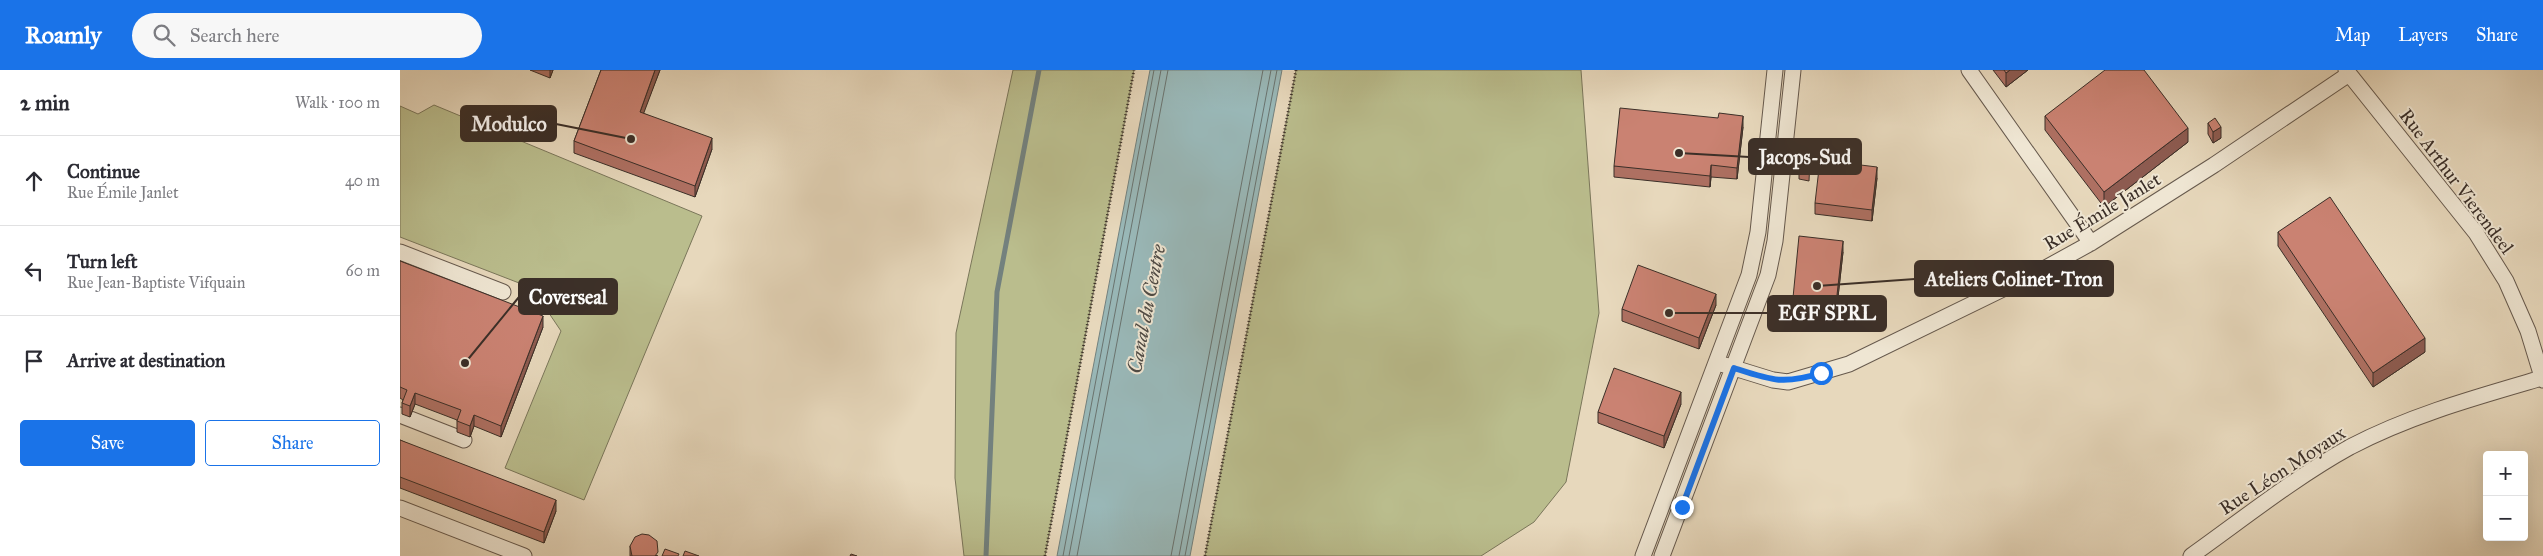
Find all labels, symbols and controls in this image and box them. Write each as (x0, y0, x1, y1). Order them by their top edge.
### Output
search box (132, 13, 482, 58)
text: Roamly (25, 20, 102, 50)
icon: search (150, 21, 178, 49)
text: Search here (190, 24, 280, 47)
text: Map (2335, 24, 2370, 46)
text: Layers (2398, 24, 2448, 46)
text: Share (2476, 24, 2518, 46)
text: 2 min (20, 90, 70, 116)
text: Walk · 100 m (295, 93, 380, 112)
street label: Rue Arthur Vierendeel (2395, 104, 2519, 259)
callout: Modulco (461, 106, 556, 141)
text: Modulco (471, 112, 547, 136)
callout: Jacops-Sud (1749, 139, 1861, 174)
text: Jacops-Sud (1756, 145, 1852, 171)
text: Continue (67, 160, 140, 183)
street label: Rue Émile Janlet (2039, 166, 2166, 256)
icon: ahead (20, 167, 48, 195)
text: 40 m (345, 171, 380, 190)
text: Rue Émile Janlet (67, 183, 179, 202)
water label: Canal du Centre (1122, 242, 1170, 375)
text: Turn left (67, 250, 137, 273)
icon: left (20, 257, 48, 285)
text: 60 m (346, 261, 380, 280)
callout: Ateliers Colinet-Tron (1915, 261, 2113, 296)
text: Ateliers Colinet-Tron (1923, 267, 2103, 291)
text: Rue Jean-Baptiste Vifquain (67, 273, 245, 292)
callout: Coverseal (519, 279, 617, 314)
text: Coverseal (529, 285, 608, 309)
callout: EGF SPRL (1768, 296, 1886, 331)
text: EGF SPRL (1778, 301, 1876, 325)
icon: arrive (20, 347, 48, 375)
text: Arrive at destination (67, 349, 225, 372)
route start (1810, 362, 1833, 385)
button: Save (20, 420, 195, 466)
button: Share (205, 420, 380, 466)
street label: Rue Léon Moyaux (2215, 421, 2350, 520)
map controls (2483, 451, 2528, 541)
button: + (2483, 451, 2528, 496)
route end (1671, 496, 1694, 519)
button: − (2483, 496, 2528, 541)

